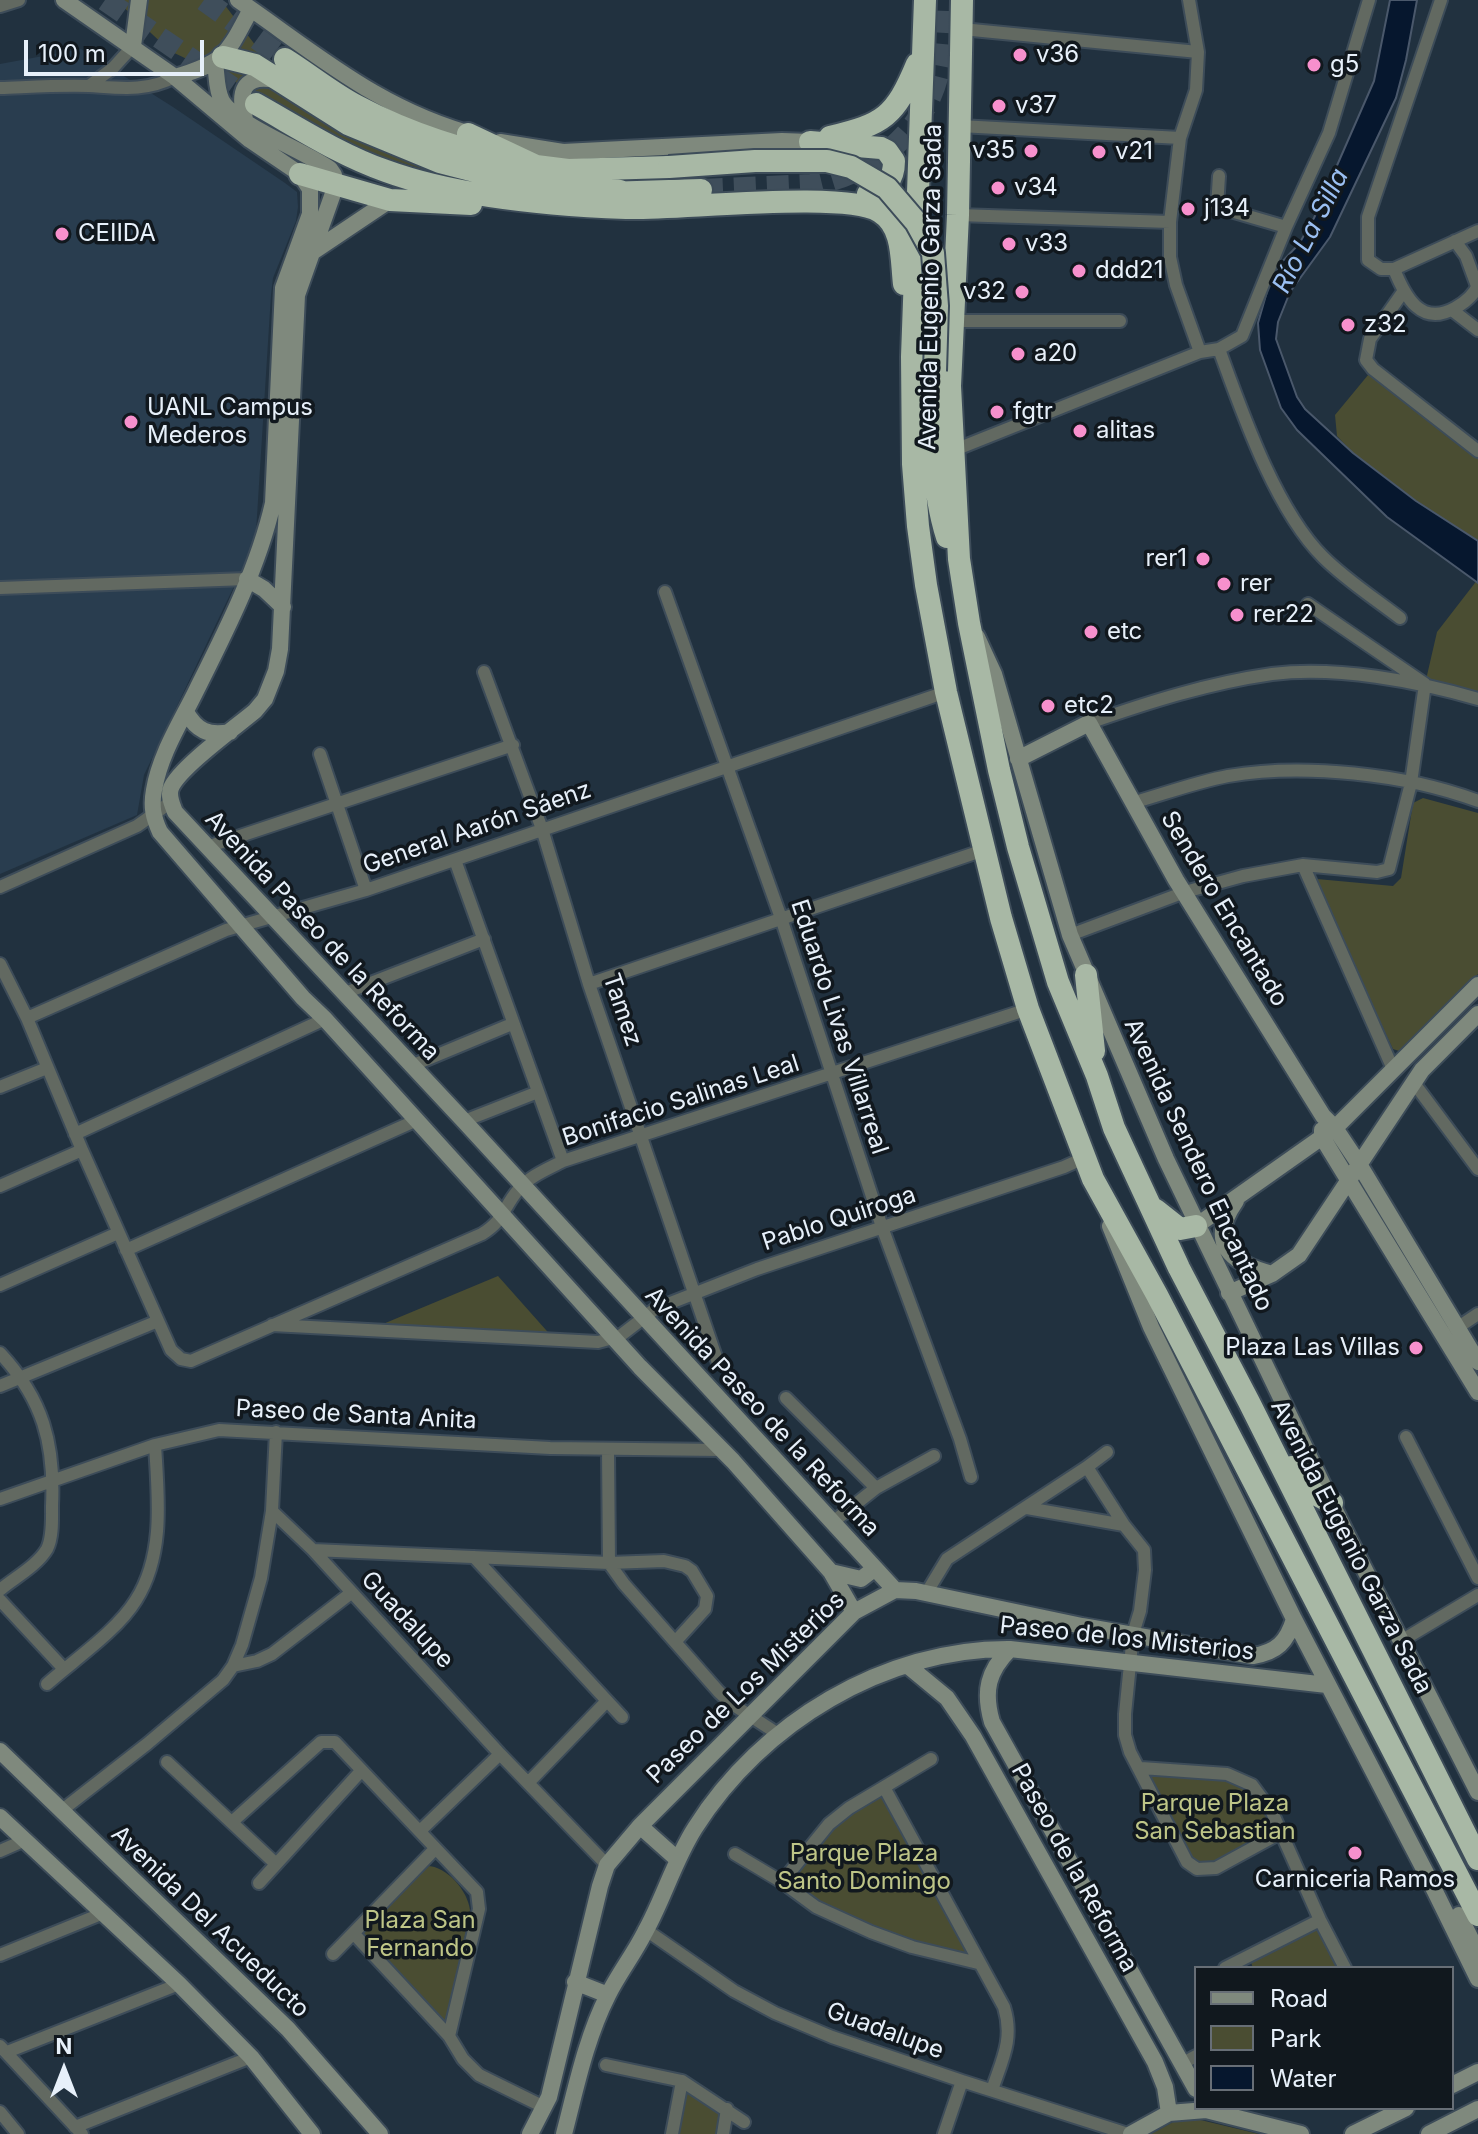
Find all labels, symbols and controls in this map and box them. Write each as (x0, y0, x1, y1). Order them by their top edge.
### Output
scale bar (28, 24, 208, 74)
text: 100 m (38, 39, 106, 68)
place label: v36 (1036, 41, 1079, 69)
marker: v36 (1011, 46, 1029, 64)
place label: g5 (1330, 51, 1359, 79)
marker: g5 (1305, 56, 1323, 74)
place label: v37 (1015, 92, 1057, 120)
marker: v37 (990, 97, 1008, 115)
street label: Avenida Eugenio Garza Sada (914, 124, 948, 450)
place label: v35 (972, 137, 1015, 165)
place label: v21 (1115, 138, 1153, 166)
marker: v35 (1022, 142, 1040, 160)
marker: v21 (1090, 143, 1108, 161)
water label: Río La Silla (1266, 164, 1356, 298)
place label: v34 (1014, 174, 1058, 202)
marker: v34 (989, 179, 1007, 197)
place label: j134 (1204, 195, 1250, 223)
marker: j134 (1179, 200, 1197, 218)
place label: CEIIDA (78, 220, 156, 248)
marker: CEIIDA (53, 225, 71, 243)
place label: v33 (1025, 230, 1068, 258)
marker: v33 (1000, 235, 1018, 253)
place label: ddd21 (1095, 257, 1163, 285)
marker: ddd21 (1070, 262, 1088, 280)
place label: v32 (963, 278, 1006, 306)
marker: v32 (1013, 283, 1031, 301)
place label: z32 (1364, 311, 1407, 339)
marker: z32 (1339, 316, 1357, 334)
place label: a20 (1034, 340, 1077, 368)
marker: a20 (1009, 345, 1027, 363)
place label: UANL Campus Mederos (147, 394, 313, 450)
place label: fgtr (1013, 398, 1053, 426)
marker: fgtr (988, 403, 1006, 421)
marker: UANL Campus Mederos (122, 413, 140, 431)
place label: alitas (1096, 417, 1155, 445)
marker: alitas (1071, 422, 1089, 440)
place label: rer1 (1146, 545, 1187, 573)
marker: rer1 (1194, 550, 1212, 568)
place label: rer (1240, 570, 1272, 598)
marker: rer (1215, 575, 1233, 593)
place label: rer22 (1253, 601, 1314, 629)
marker: rer22 (1228, 606, 1246, 624)
place label: etc (1107, 618, 1142, 646)
marker: etc (1082, 623, 1100, 641)
place label: etc2 (1064, 692, 1114, 720)
marker: etc2 (1039, 697, 1057, 715)
street label: General Aarón Sáenz (359, 775, 595, 881)
street label: Avenida Paseo de la Reforma (199, 805, 445, 1067)
street label: Sendero Encantado (1154, 806, 1294, 1012)
street label: Eduardo Livas Villarreal (784, 896, 894, 1158)
street label: Tamez (596, 970, 648, 1050)
street label: Avenida Sendero Encantado (1117, 1014, 1279, 1316)
street label: Bonifacio Salinas Leal (559, 1049, 803, 1153)
street label: Pablo Quiroga (758, 1181, 920, 1257)
street label: Avenida Paseo de la Reforma (639, 1281, 885, 1543)
place label: Plaza Las Villas (1225, 1334, 1400, 1362)
marker: Plaza Las Villas (1407, 1339, 1425, 1357)
street label: Paseo de Santa Anita (235, 1394, 477, 1436)
street label: Avenida Eugenio Garza Sada (1264, 1395, 1438, 1699)
street label: Guadalupe (355, 1565, 459, 1675)
street label: Paseo de Los Misterios (641, 1586, 851, 1790)
street label: Paseo de los Misterios (998, 1611, 1256, 1667)
street label: Paseo de la Reforma (1005, 1759, 1143, 1977)
park label: Parque Plaza San Sebastian (1134, 1790, 1296, 1846)
street label: Avenida Del Acueducto (105, 1820, 315, 2024)
park label: Parque Plaza Santo Domingo (777, 1840, 951, 1896)
marker: Carniceria Ramos (1346, 1844, 1364, 1862)
place label: Carniceria Ramos (1255, 1866, 1455, 1894)
park label: Plaza San Fernando (364, 1907, 476, 1963)
legend (1194, 1966, 1454, 2110)
text: Road (1270, 1984, 1328, 2013)
street label: Guadalupe (823, 1997, 947, 2065)
text: Park (1270, 2024, 1321, 2053)
north arrow (24, 2030, 104, 2110)
text: N (56, 2033, 72, 2059)
text: Water (1270, 2064, 1337, 2093)

